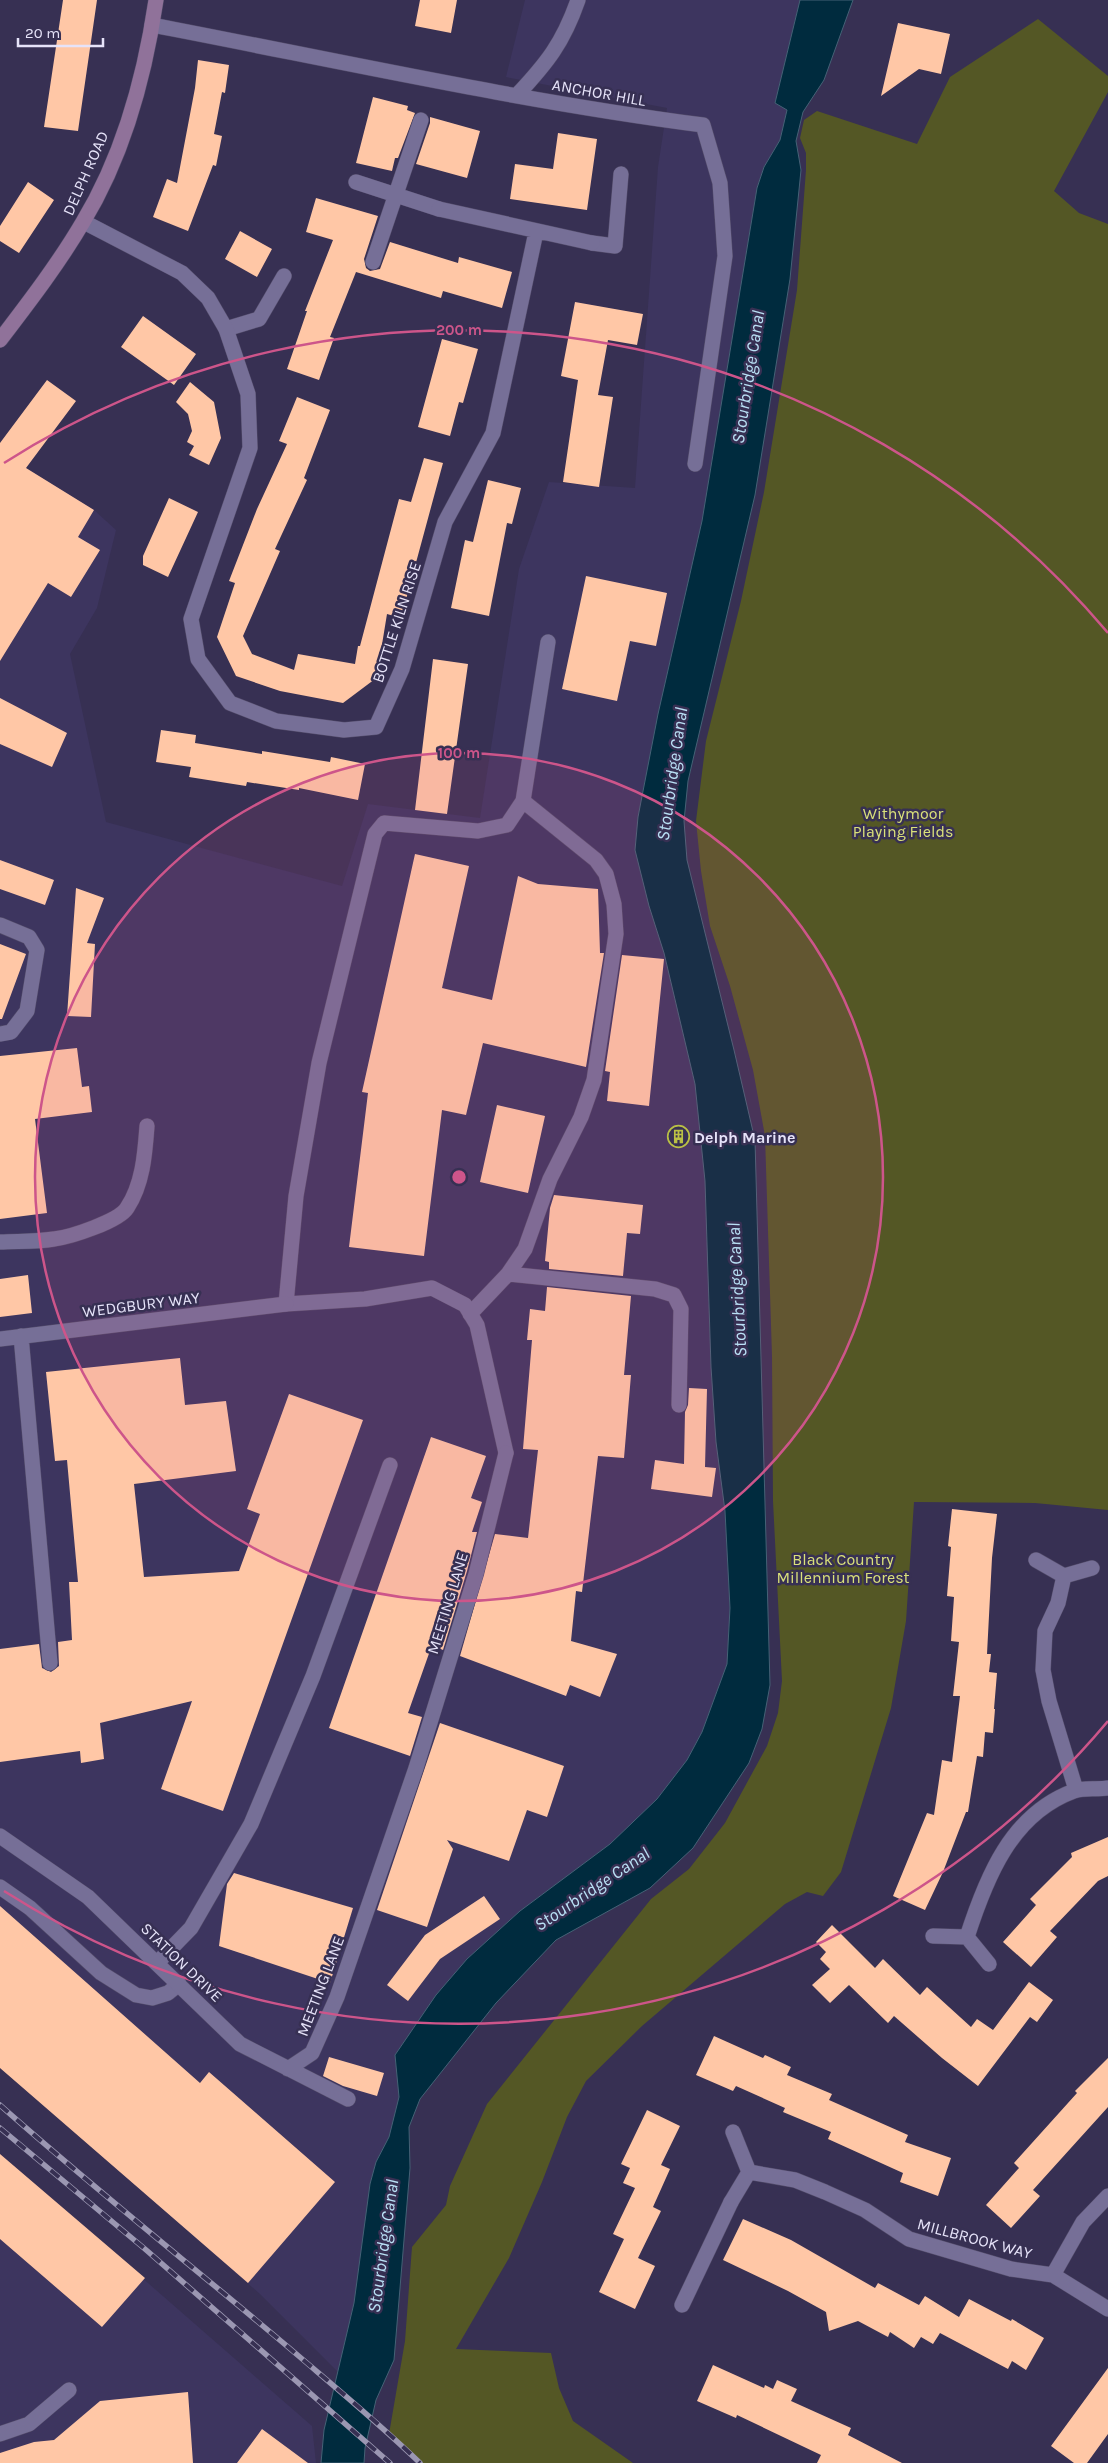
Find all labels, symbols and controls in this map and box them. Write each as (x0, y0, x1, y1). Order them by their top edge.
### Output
scale bar (18, 15, 102, 47)
text: 20 m (25, 24, 60, 42)
street label: ANCHOR HILL (551, 75, 648, 110)
street label: DELPH ROAD (58, 128, 112, 218)
water label: Stourbridge Canal (727, 308, 769, 445)
text: 200 m (436, 321, 482, 339)
street label: BOTTLE KILN RISE (368, 559, 425, 685)
water label: Stourbridge Canal (652, 705, 692, 842)
text: 100 m (438, 744, 480, 762)
park label: Withymoor Playing Fields (853, 804, 953, 841)
building icon: Delph Marine (666, 1125, 690, 1149)
place label: Delph Marine (694, 1128, 795, 1147)
centre of rings (450, 1168, 468, 1186)
water label: Stourbridge Canal (722, 1222, 752, 1358)
street label: WEDGBURY WAY (81, 1288, 201, 1321)
street label: MEETING LANE (423, 1550, 472, 1656)
park label: Black Country Millennium Forest (776, 1550, 910, 1587)
water label: Stourbridge Canal (530, 1842, 654, 1936)
street label: STATION DRIVE (137, 1919, 226, 2006)
street label: MEETING LANE (293, 1933, 348, 2039)
water label: Stourbridge Canal (363, 2177, 403, 2314)
street label: MILLBROOK WAY (915, 2214, 1035, 2263)

